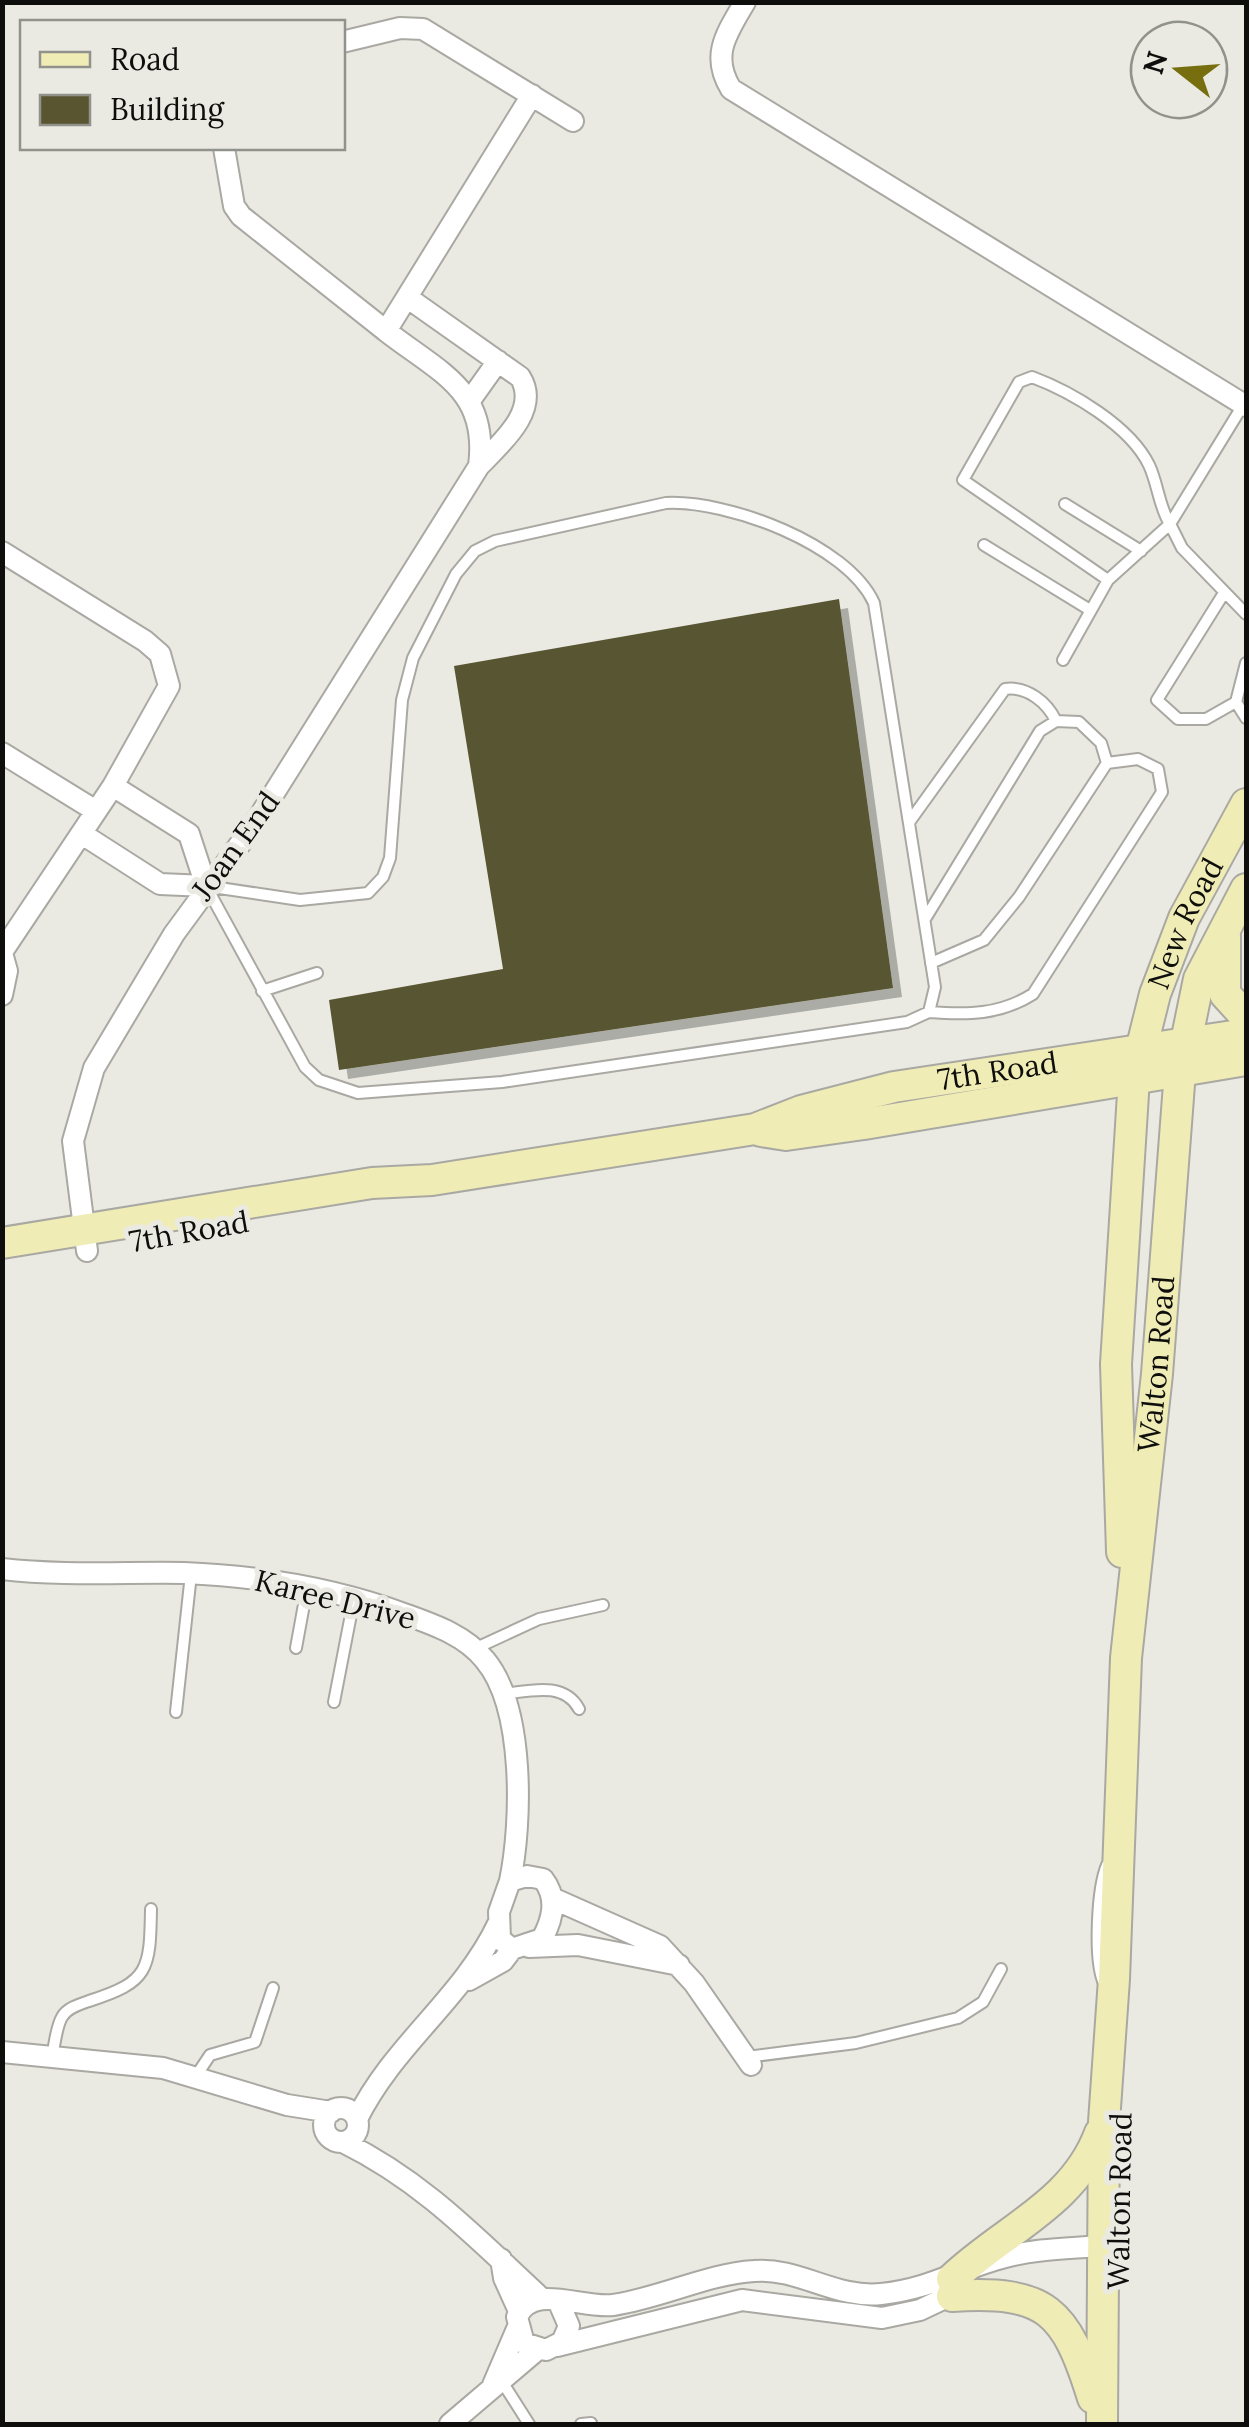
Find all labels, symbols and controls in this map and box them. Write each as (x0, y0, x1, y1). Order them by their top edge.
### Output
legend (20, 20, 345, 150)
north arrow (1129, 20, 1229, 120)
text: Road (110, 40, 180, 78)
text: N (1135, 47, 1175, 78)
text: Building (110, 90, 226, 129)
street label: Joan End (182, 784, 287, 908)
street label: New Road (1139, 851, 1231, 994)
street label: 7th Road (935, 1043, 1060, 1098)
street label: 7th Road (126, 1202, 252, 1260)
street label: Walton Road (1129, 1274, 1182, 1454)
street label: Karee Drive (251, 1561, 419, 1637)
street label: Walton Road (1098, 2112, 1140, 2290)

